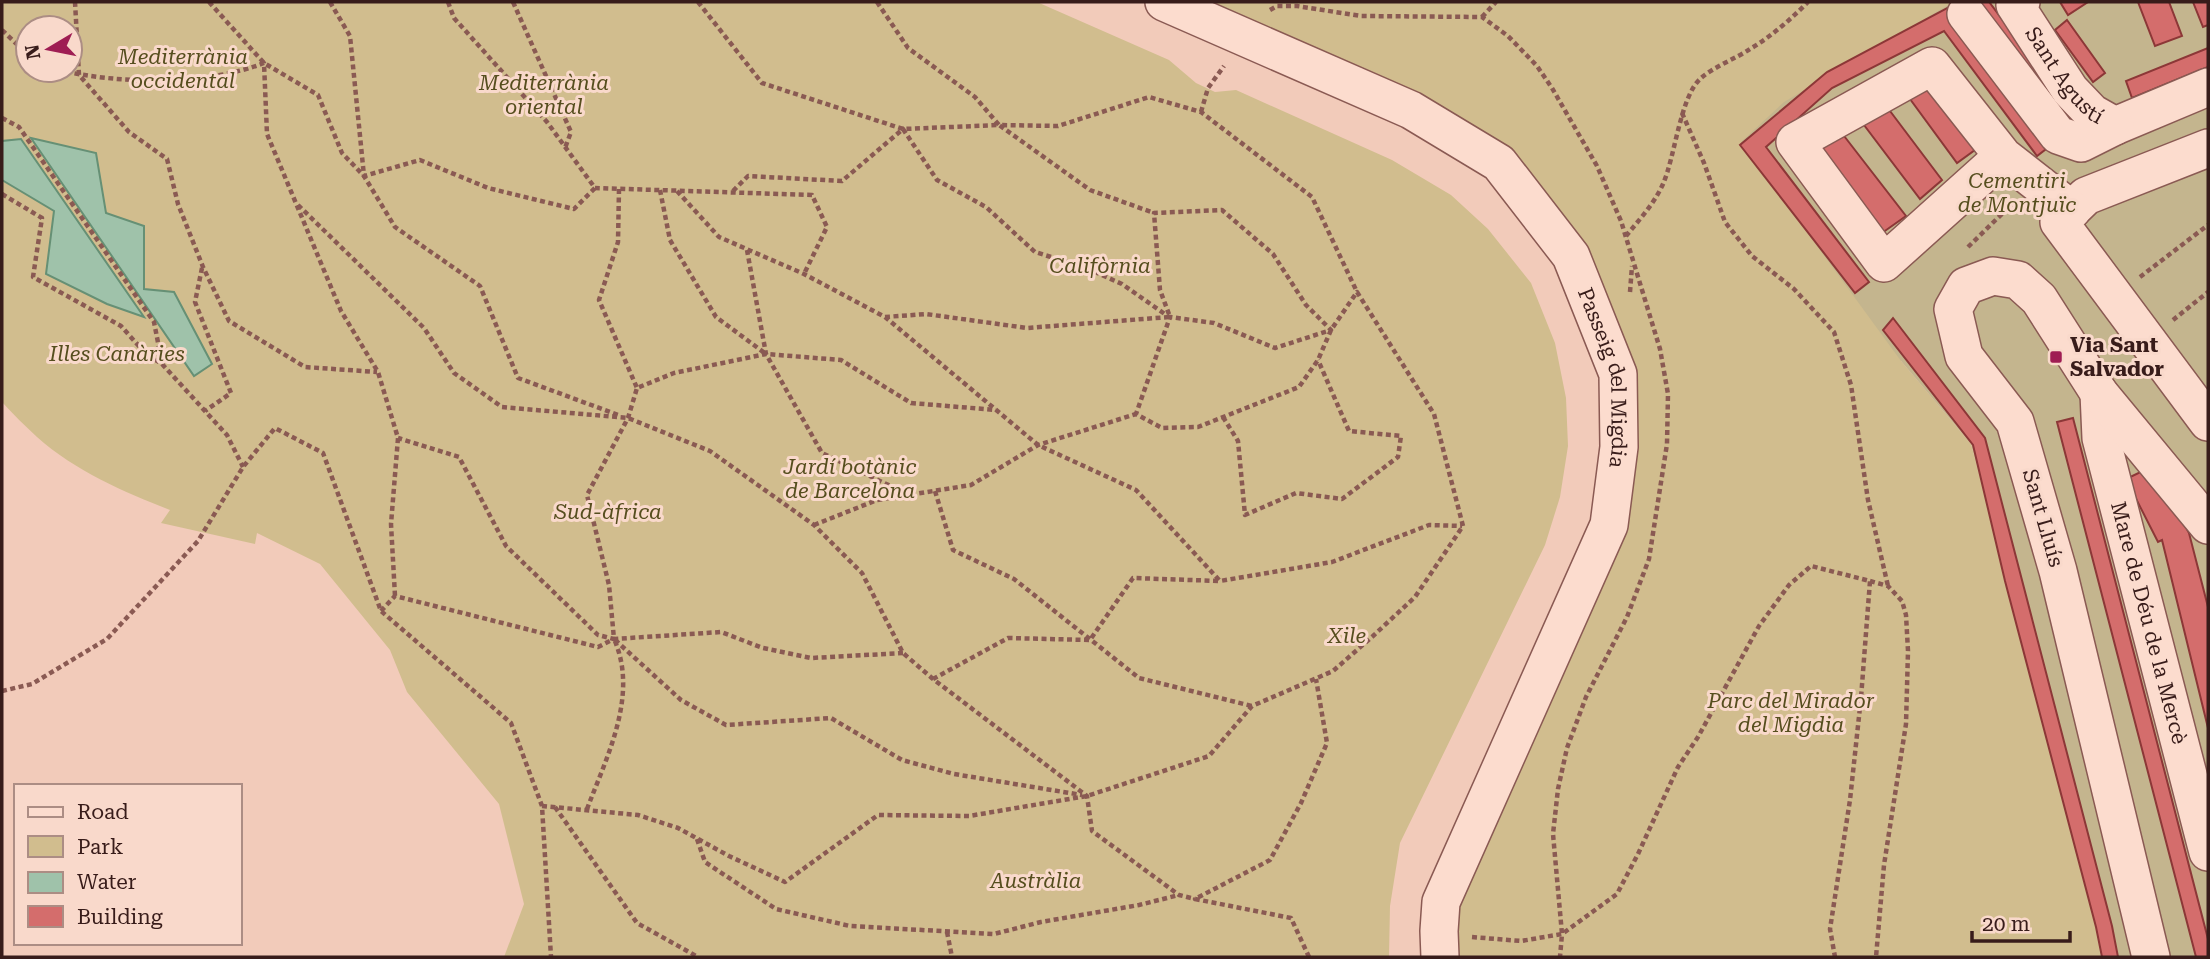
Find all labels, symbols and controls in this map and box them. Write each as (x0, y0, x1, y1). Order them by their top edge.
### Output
north arrow (14, 14, 84, 84)
street label: Sant Agustí (2020, 22, 2108, 129)
text: N (20, 42, 45, 61)
park label: Mediterrània occidental (117, 45, 248, 93)
park label: Mediterrània oriental (478, 71, 609, 119)
park label: Cementiri de Montjuïc (1958, 169, 2076, 217)
park label: Califòrnia (1049, 254, 1151, 278)
street label: Passeig del Migdia (1573, 284, 1631, 470)
place label: Via Sant Salvador (2070, 333, 2164, 381)
park label: Illes Canàries (48, 342, 185, 366)
marker: Via Sant Salvador (2048, 349, 2064, 365)
park label: Jardí botànic de Barcelona (783, 455, 916, 503)
street label: Sant Lluís (2018, 466, 2068, 570)
street label: Mare de Déu de la Mercè (2106, 499, 2192, 747)
park label: Sud-àfrica (553, 500, 662, 524)
park label: Xile (1327, 624, 1366, 648)
park label: Parc del Mirador del Migdia (1706, 689, 1875, 737)
legend (14, 784, 242, 945)
text: Road (77, 800, 129, 824)
text: Park (77, 835, 123, 859)
park label: Austràlia (989, 869, 1081, 893)
text: Water (77, 870, 137, 894)
scale bar (1972, 900, 2070, 944)
text: Building (77, 905, 163, 929)
text: 20 m (1982, 912, 2030, 936)

